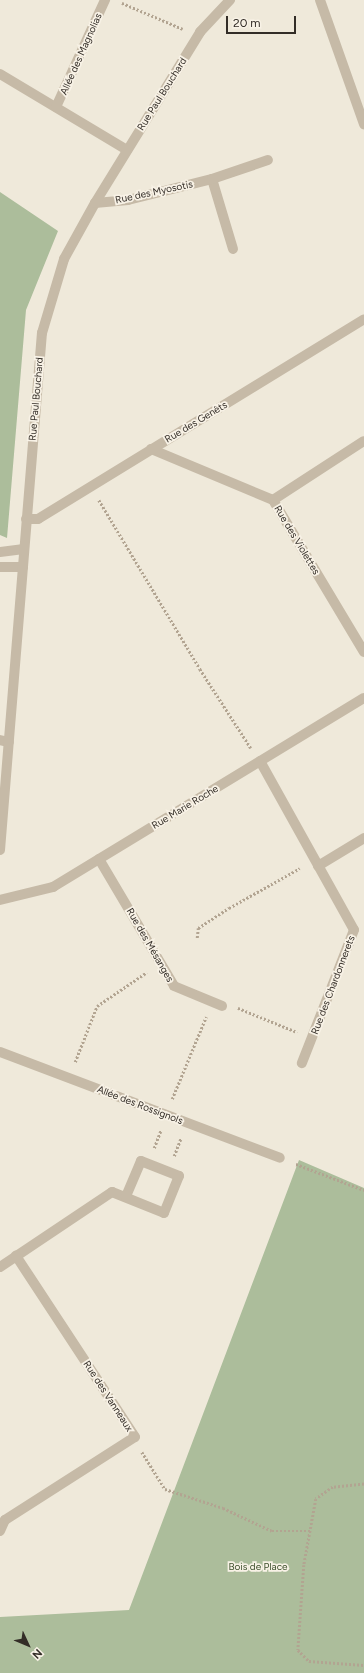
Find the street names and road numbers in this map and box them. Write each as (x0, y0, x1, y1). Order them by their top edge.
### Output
street label: Allée des Magnolias (58, 11, 104, 97)
street label: Rue Paul Bouchard (135, 55, 189, 133)
street label: Rue des Myosotis (114, 178, 194, 206)
street label: Rue Paul Bouchard (26, 357, 46, 441)
street label: Rue des Genêts (163, 399, 229, 445)
street label: Rue des Violettes (272, 503, 322, 577)
street label: Rue Marie Roche (150, 782, 220, 832)
street label: Rue des Mésanges (124, 906, 176, 984)
street label: Rue des Chardonnerets (309, 934, 357, 1036)
street label: Allée des Rossignols (95, 1083, 185, 1127)
street label: Rue des Vanneaux (81, 1358, 135, 1434)

